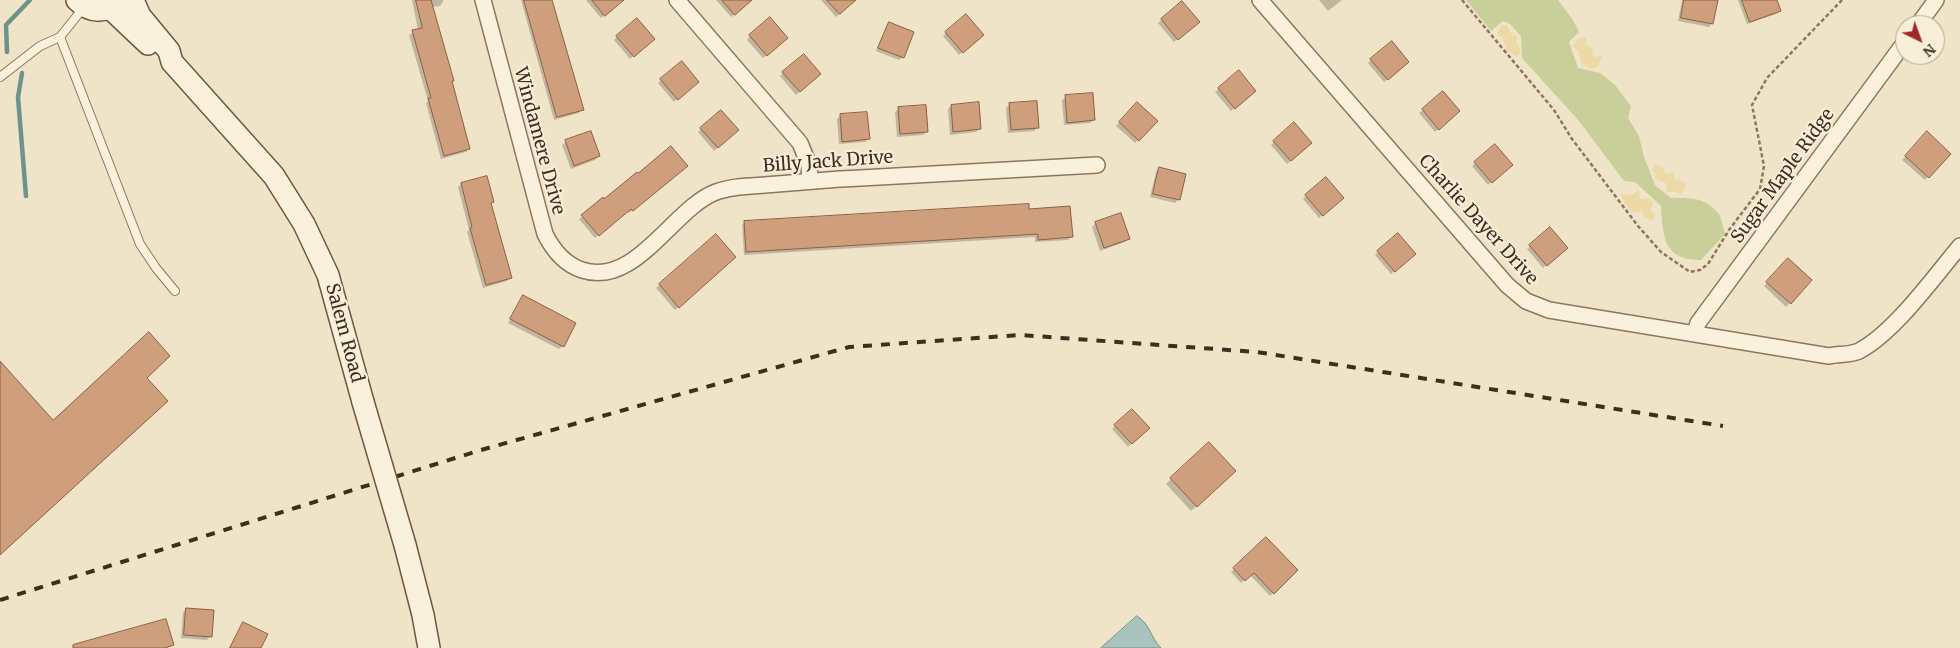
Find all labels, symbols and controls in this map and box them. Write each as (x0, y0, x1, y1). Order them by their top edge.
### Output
north arrow (1895, 15, 1945, 65)
text: N (1919, 40, 1940, 61)
street label: Windamere Drive (509, 65, 569, 217)
street label: Sugar Maple Ridge (1727, 105, 1839, 247)
street label: Billy Jack Drive (762, 147, 894, 177)
street label: Charlie Dayer Drive (1414, 150, 1542, 290)
street label: Salem Road (320, 281, 368, 385)

